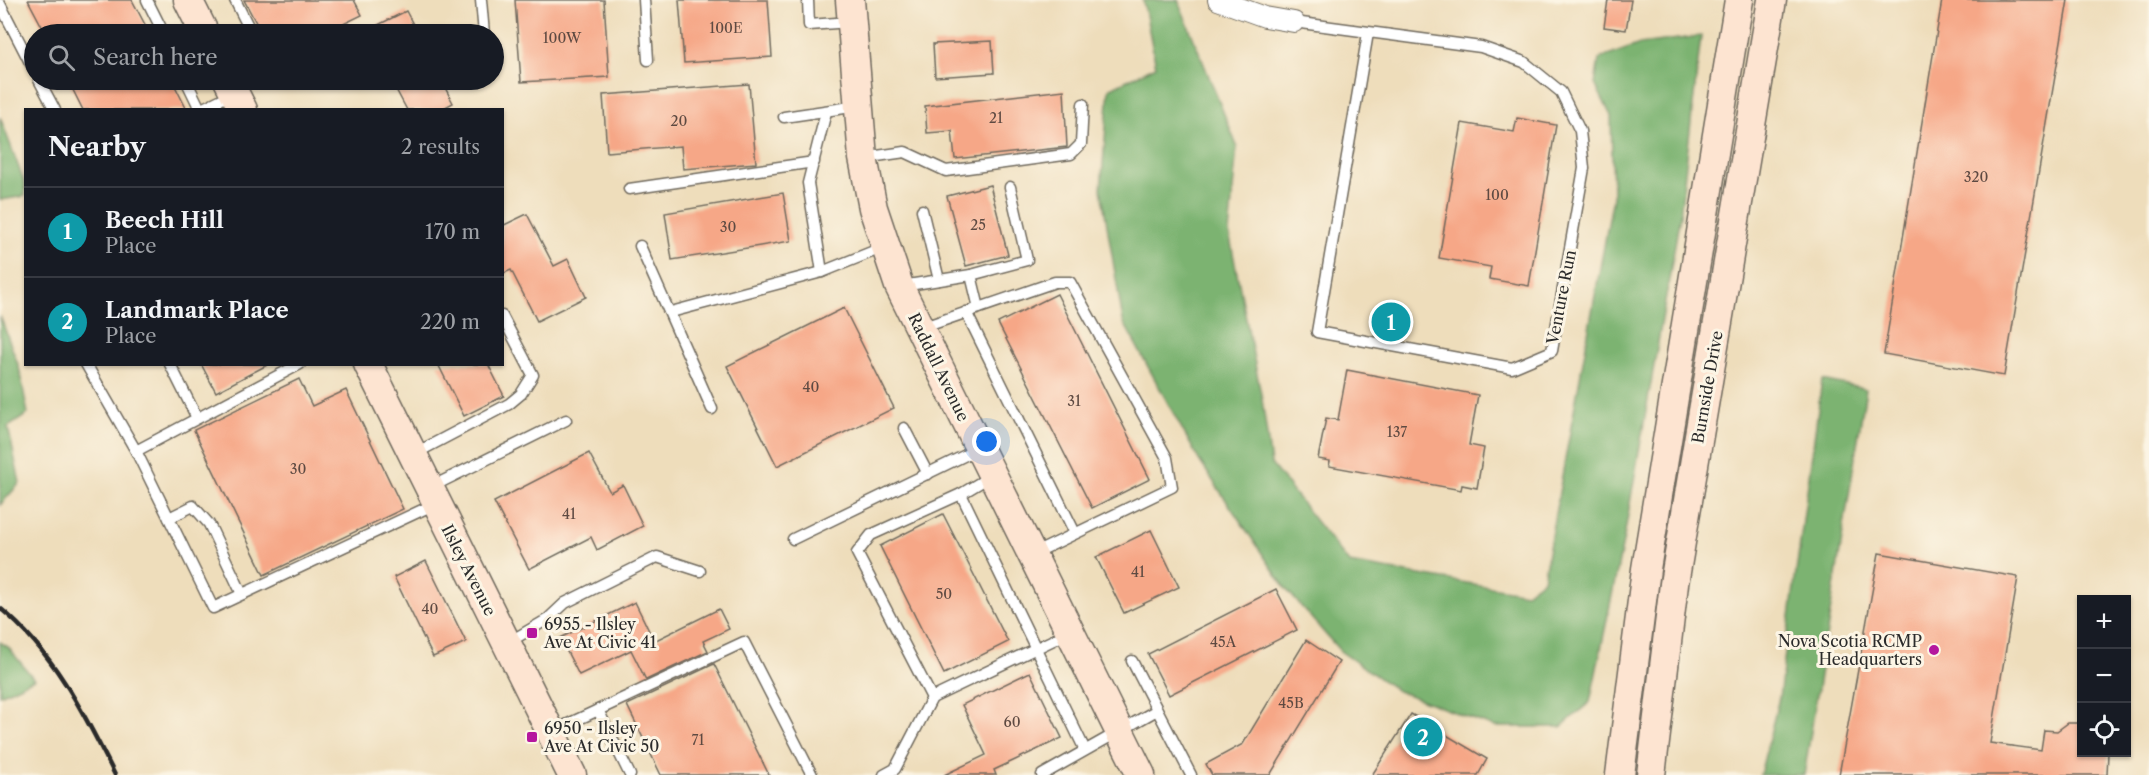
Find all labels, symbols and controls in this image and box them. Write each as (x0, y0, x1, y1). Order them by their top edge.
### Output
house number: 100E (709, 19, 743, 37)
search box (24, 24, 504, 90)
house number: 100W (543, 29, 582, 47)
icon: search (45, 41, 78, 74)
text: Search here (93, 44, 218, 71)
house number: 21 (989, 109, 1003, 127)
house number: 20 (671, 112, 688, 130)
text: Nearby (48, 131, 146, 163)
text: 2 results (401, 135, 480, 159)
house number: 320 (1964, 168, 1988, 186)
house number: 100 (1485, 186, 1509, 204)
text: Beech Hill (105, 207, 224, 234)
house number: 25 (970, 216, 986, 234)
house number: 30 (720, 218, 736, 236)
text: 1 (63, 220, 72, 244)
text: 170 m (425, 220, 480, 244)
text: Place (105, 234, 156, 258)
street label: Venture Run (1542, 248, 1580, 347)
text: Landmark Place (105, 297, 289, 324)
pin: 1 (1372, 300, 1410, 344)
text: 2 (62, 310, 73, 334)
text: 220 m (420, 310, 480, 334)
street label: Raddall Avenue (904, 310, 974, 424)
text: Place (105, 324, 156, 348)
street label: Burnside Drive (1687, 329, 1727, 445)
house number: 40 (803, 378, 820, 396)
house number: 31 (1067, 392, 1081, 410)
house number: 137 (1387, 423, 1407, 441)
your location (972, 427, 1001, 456)
house number: 30 (290, 460, 306, 478)
house number: 41 (562, 505, 576, 523)
street label: Ilsley Avenue (437, 521, 501, 619)
house number: 41 (1131, 563, 1145, 581)
house number: 50 (936, 585, 952, 603)
map controls (2077, 595, 2131, 757)
button: + (2077, 595, 2131, 649)
house number: 40 (422, 600, 439, 618)
place label: 6955 - Ilsley Ave At Civic 41 (543, 614, 657, 652)
marker: 6955 - Ilsley Ave At Civic 41 (525, 626, 539, 640)
place label: Nova Scotia RCMP Headquarters (1778, 631, 1922, 669)
house number: 45A (1210, 633, 1237, 651)
marker: Nova Scotia RCMP Headquarters (1927, 643, 1941, 657)
button: − (2077, 649, 2131, 703)
house number: 45B (1278, 694, 1304, 712)
button: locate (2077, 703, 2131, 757)
house number: 60 (1003, 713, 1021, 731)
pin: 2 (1404, 714, 1442, 760)
place label: 6950 - Ilsley Ave At Civic 50 (543, 718, 659, 756)
marker: 6950 - Ilsley Ave At Civic 50 (525, 730, 539, 744)
house number: 71 (692, 731, 704, 749)

